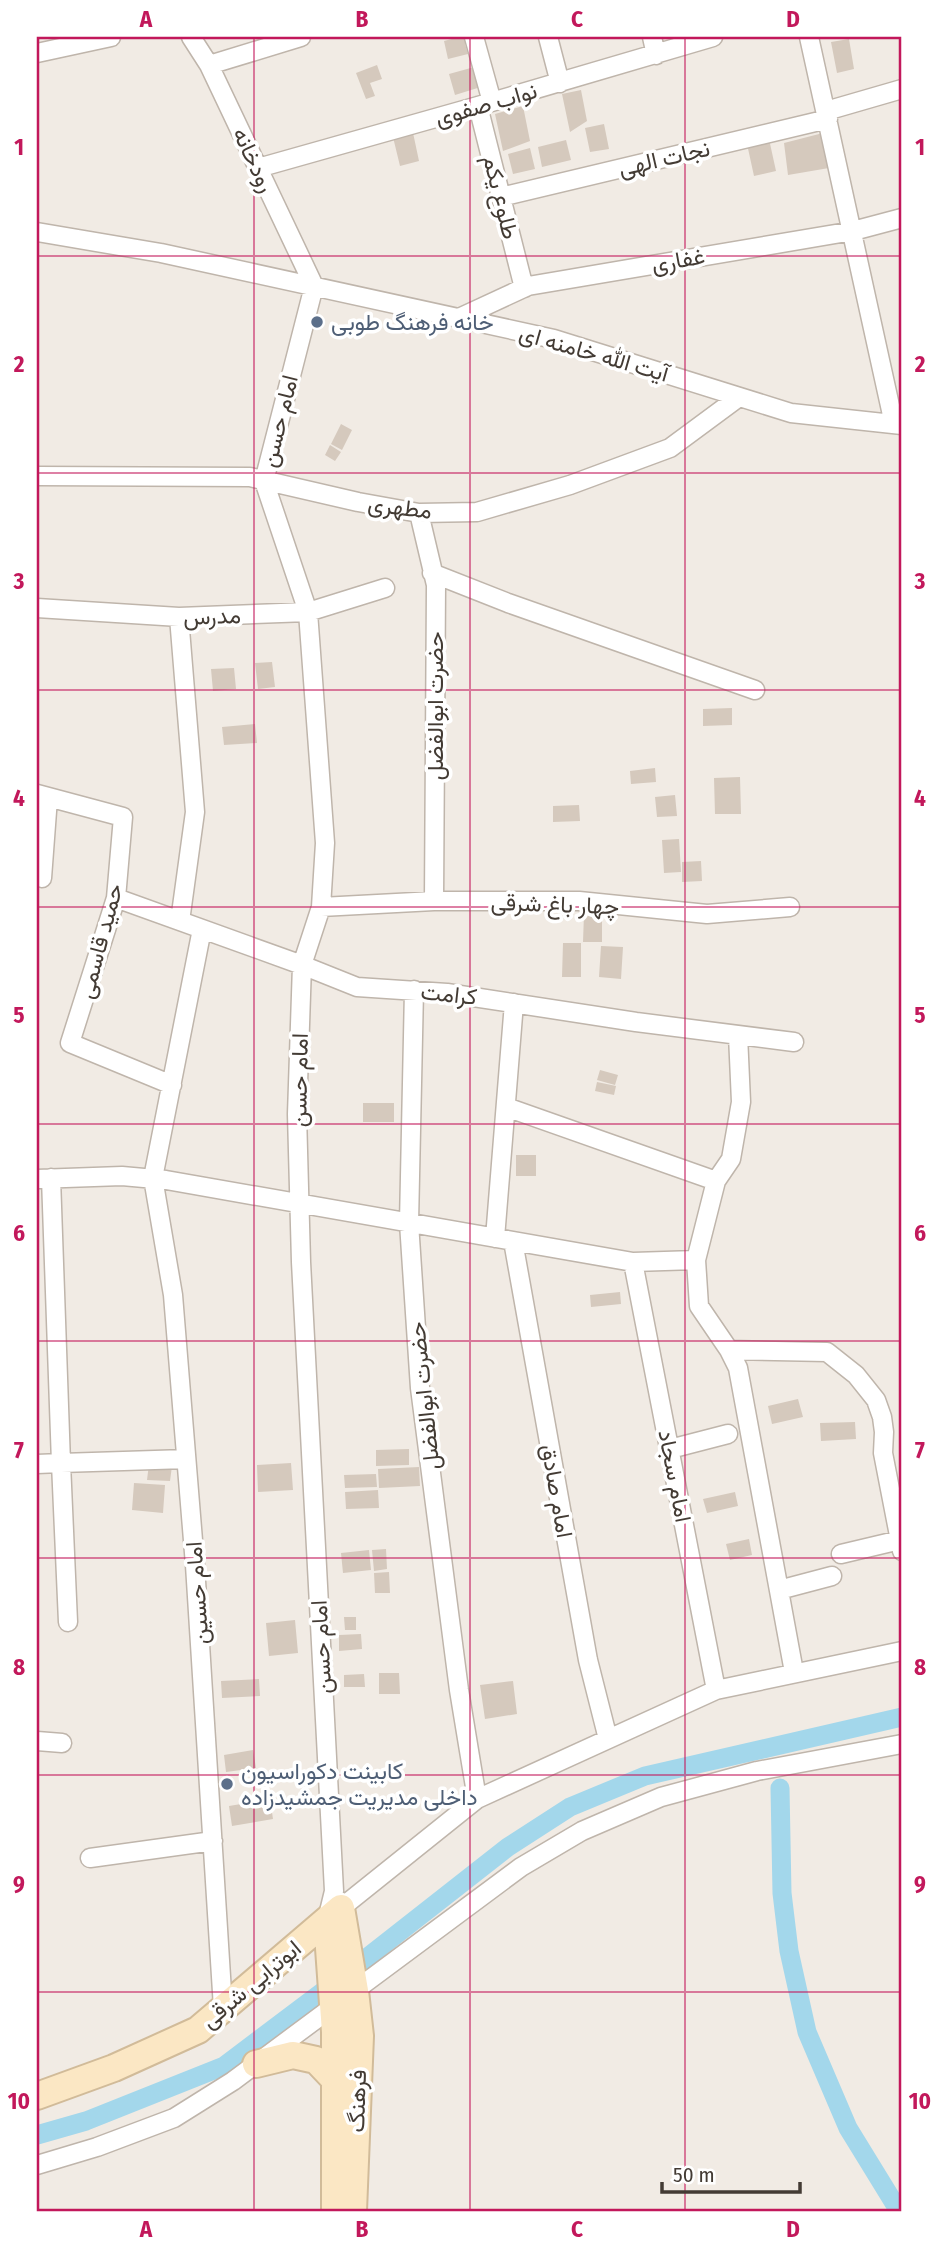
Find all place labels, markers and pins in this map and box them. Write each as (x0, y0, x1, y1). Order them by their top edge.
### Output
place label: خانه فرهنگ طوبی (331, 308, 494, 337)
marker: خانه فرهنگ طوبی (309, 314, 325, 330)
place label: کابینت دکوراسیون داخلی مدیریت جمشیدزاده (241, 1757, 478, 1812)
marker: کابینت دکوراسیون داخلی مدیریت جمشیدزاده (219, 1776, 235, 1792)

